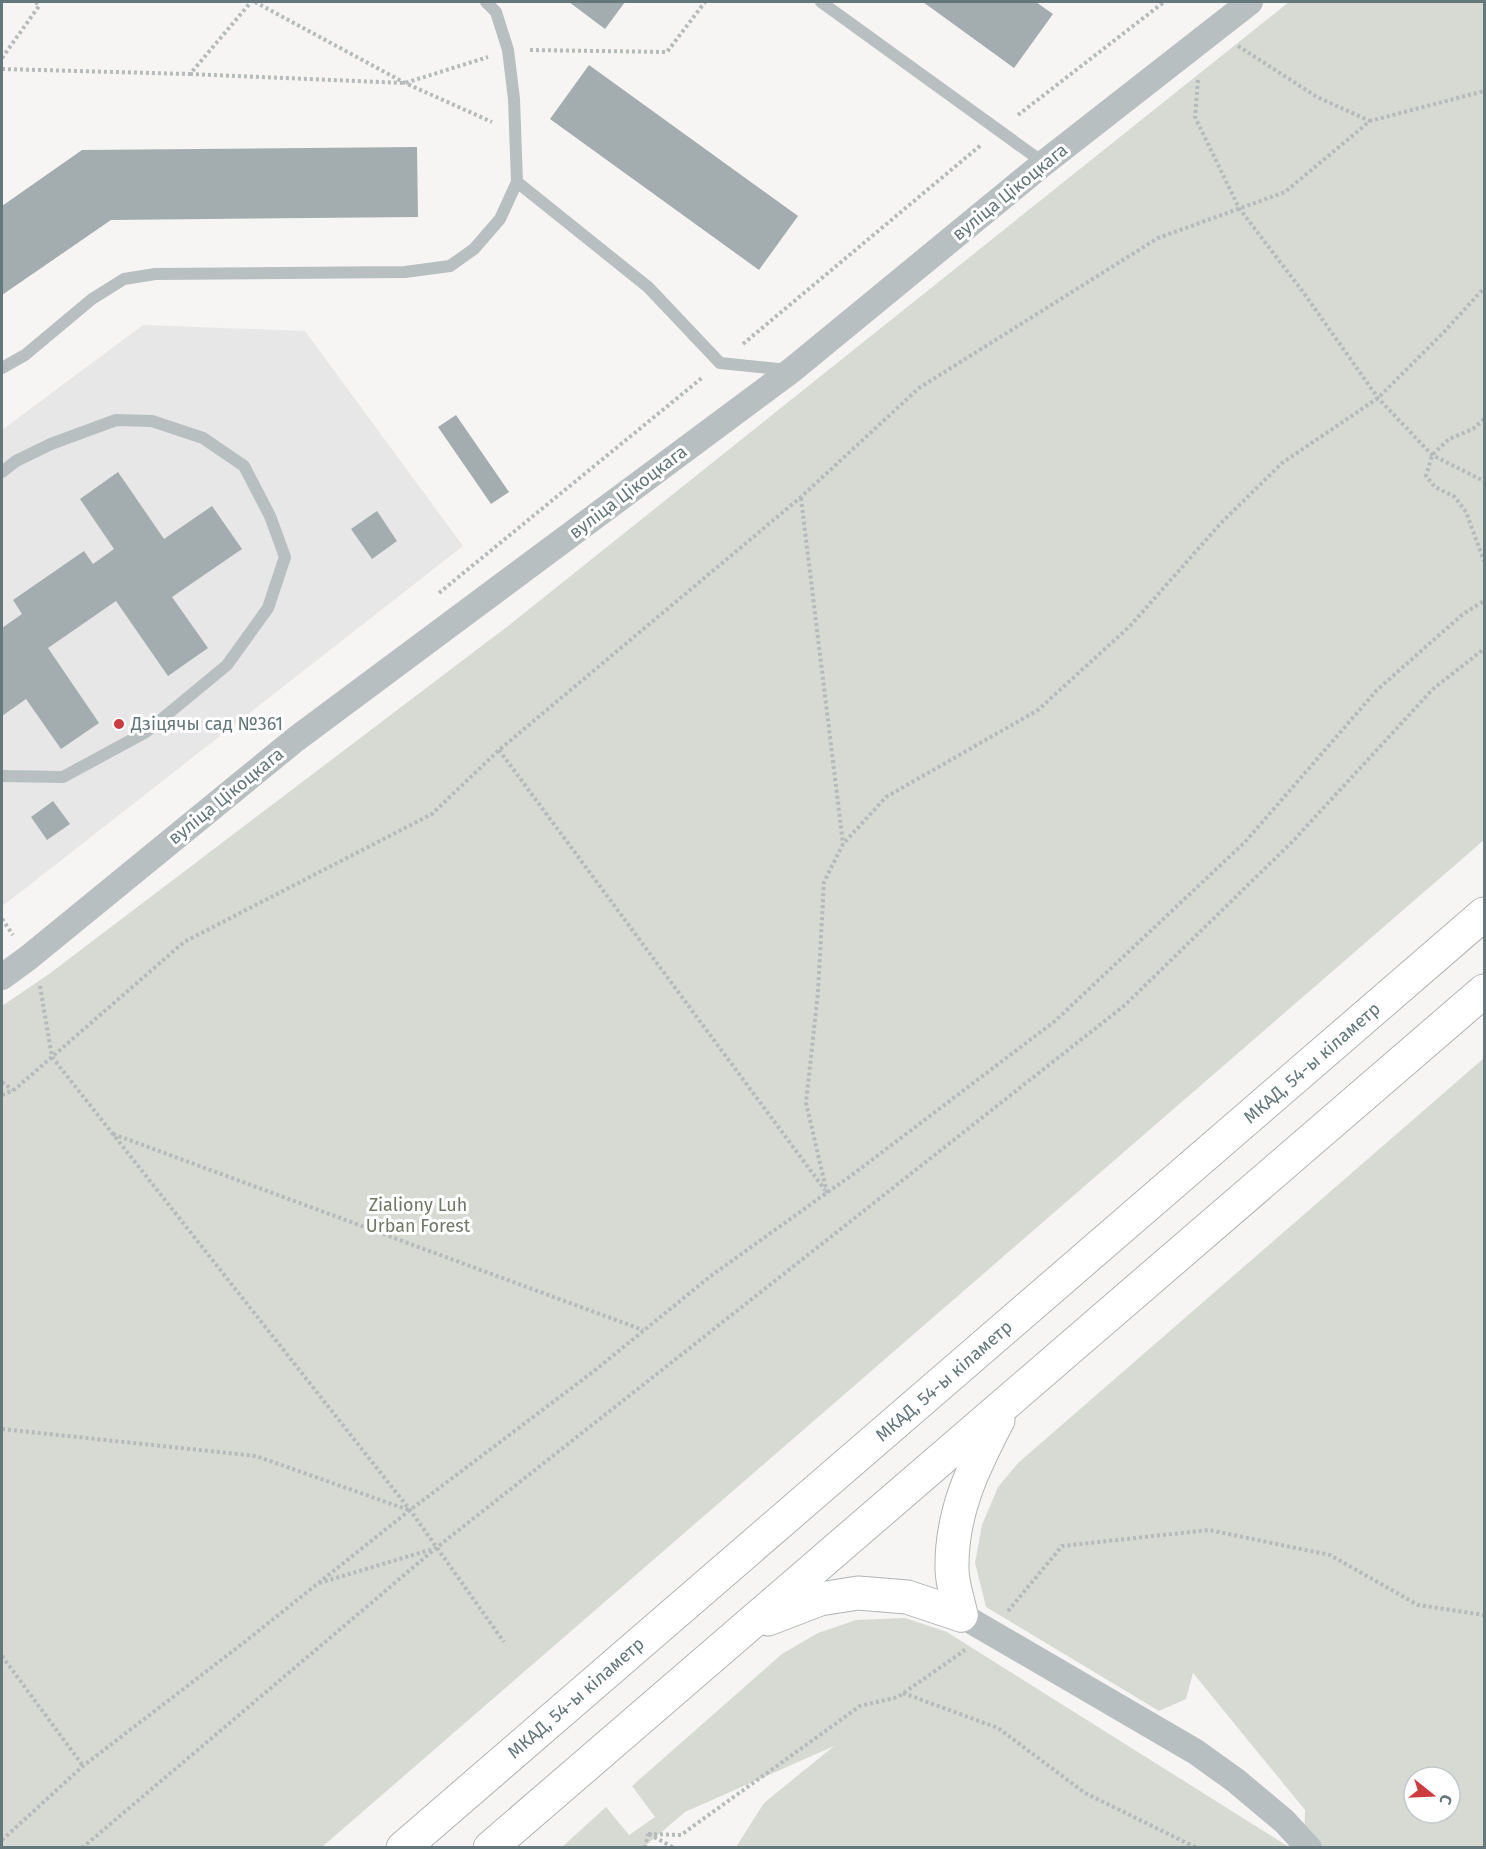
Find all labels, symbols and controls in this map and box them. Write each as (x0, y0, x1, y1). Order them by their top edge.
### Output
street label: вуліца Цікоцкага (948, 139, 1072, 245)
street label: вуліца Цікоцкага (565, 440, 691, 544)
place label: Дзіцячы сад №361 (130, 713, 283, 735)
marker: Дзіцячы сад №361 (112, 717, 126, 731)
street label: вуліца Цікоцкага (164, 743, 288, 849)
street label: МКАД, 54-ы кіламетр (1239, 998, 1385, 1128)
park label: Zialiony Luh Urban Forest (366, 1194, 471, 1237)
street label: МКАД, 54-ы кіламетр (871, 1316, 1017, 1446)
street label: МКАД, 54-ы кіламетр (503, 1633, 649, 1763)
north arrow (1402, 1765, 1462, 1825)
text: С (1435, 1792, 1456, 1808)

